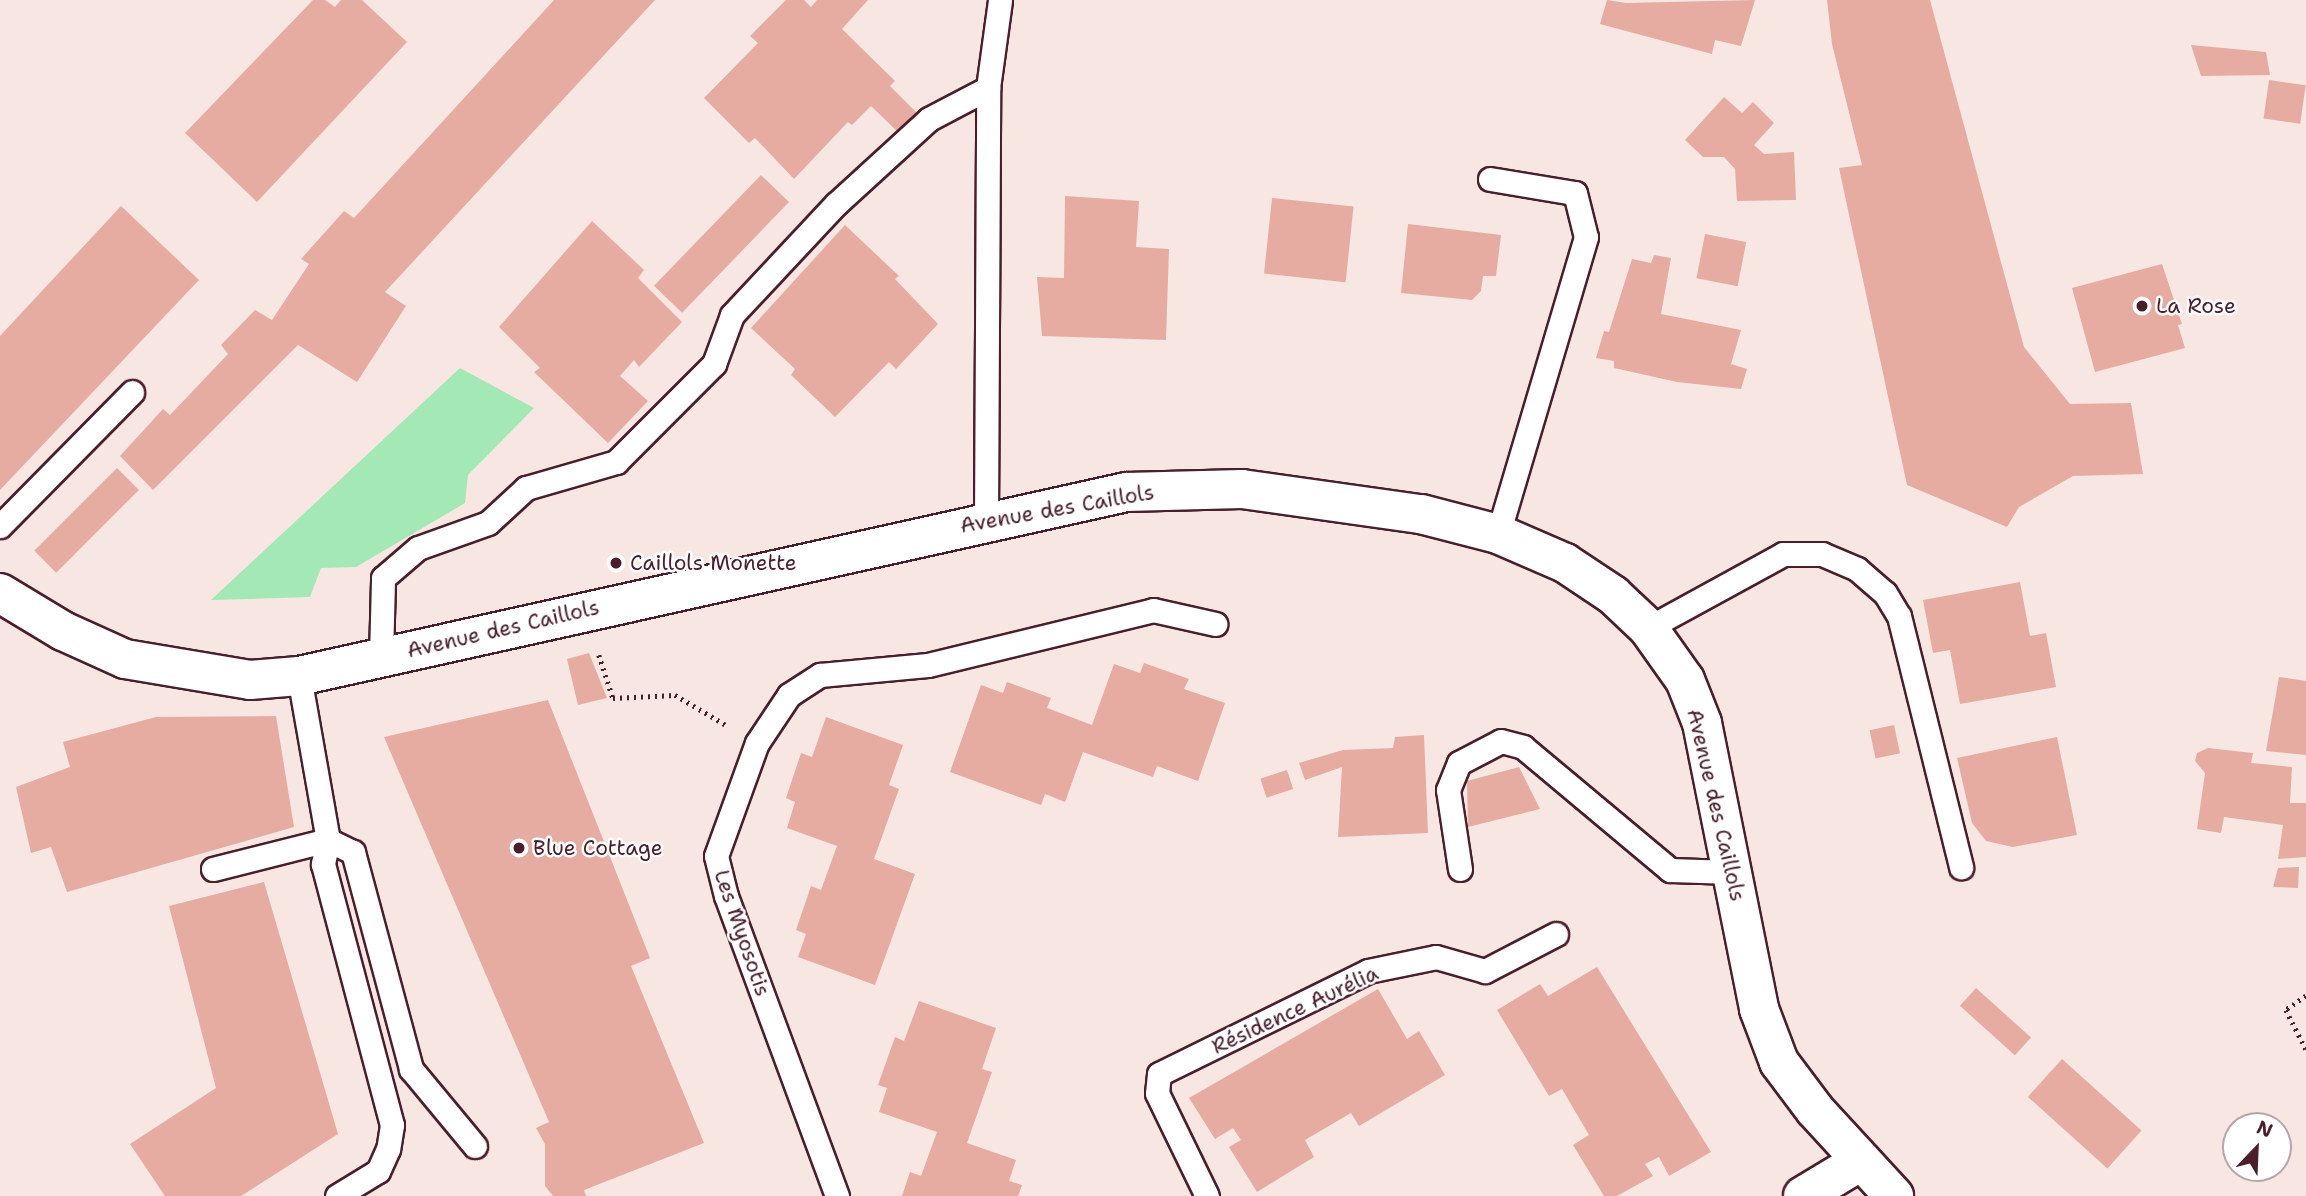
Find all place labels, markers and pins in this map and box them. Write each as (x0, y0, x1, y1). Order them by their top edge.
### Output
place label: La Rose (2156, 293, 2236, 319)
marker: La Rose (2134, 298, 2150, 314)
place label: Caillols Monette (630, 550, 797, 576)
marker: Caillols Monette (608, 555, 624, 571)
place label: Blue Cottage (533, 835, 663, 861)
marker: Blue Cottage (511, 840, 527, 856)

